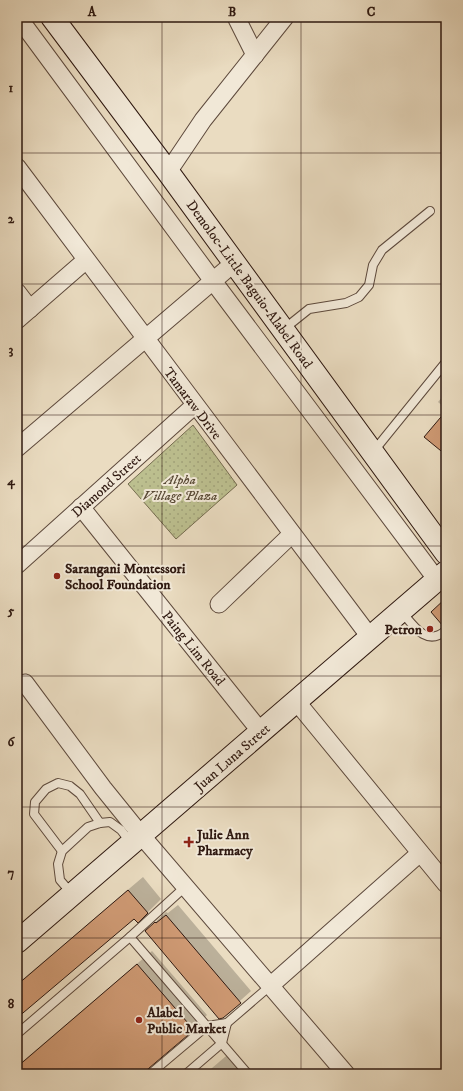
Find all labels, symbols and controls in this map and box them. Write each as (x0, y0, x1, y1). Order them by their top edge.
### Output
text: A (87, 4, 97, 20)
text: B (228, 4, 236, 20)
text: C (367, 4, 376, 20)
text: 1 (9, 80, 14, 96)
street label: Demoloc-Little Baguio-Alabel Road (182, 197, 316, 372)
text: 2 (8, 211, 15, 227)
text: 3 (9, 342, 14, 358)
street label: Tamaraw Drive (159, 364, 225, 444)
street label: Diamond Street (68, 449, 146, 522)
park label: Alpha Village Plaza (143, 471, 217, 505)
text: 4 (6, 473, 15, 490)
place label: Sarangani Montessori School Foundation (65, 560, 186, 594)
marker: Sarangani Montessori School Foundation (52, 571, 62, 581)
text: 5 (7, 603, 15, 619)
street label: Paing Lim Road (158, 608, 229, 690)
place label: Petron (384, 621, 423, 639)
marker: Petron (425, 624, 435, 634)
street label: Juan Luna Street (190, 720, 275, 797)
text: 6 (8, 734, 16, 750)
place label: Julie Ann Pharmacy (195, 826, 253, 860)
marker: Julie Ann Pharmacy (184, 837, 194, 847)
text: 7 (8, 865, 15, 881)
text: 8 (8, 996, 15, 1012)
place label: Alabel Public Market (146, 1004, 227, 1038)
marker: Alabel Public Market (134, 1015, 144, 1025)

